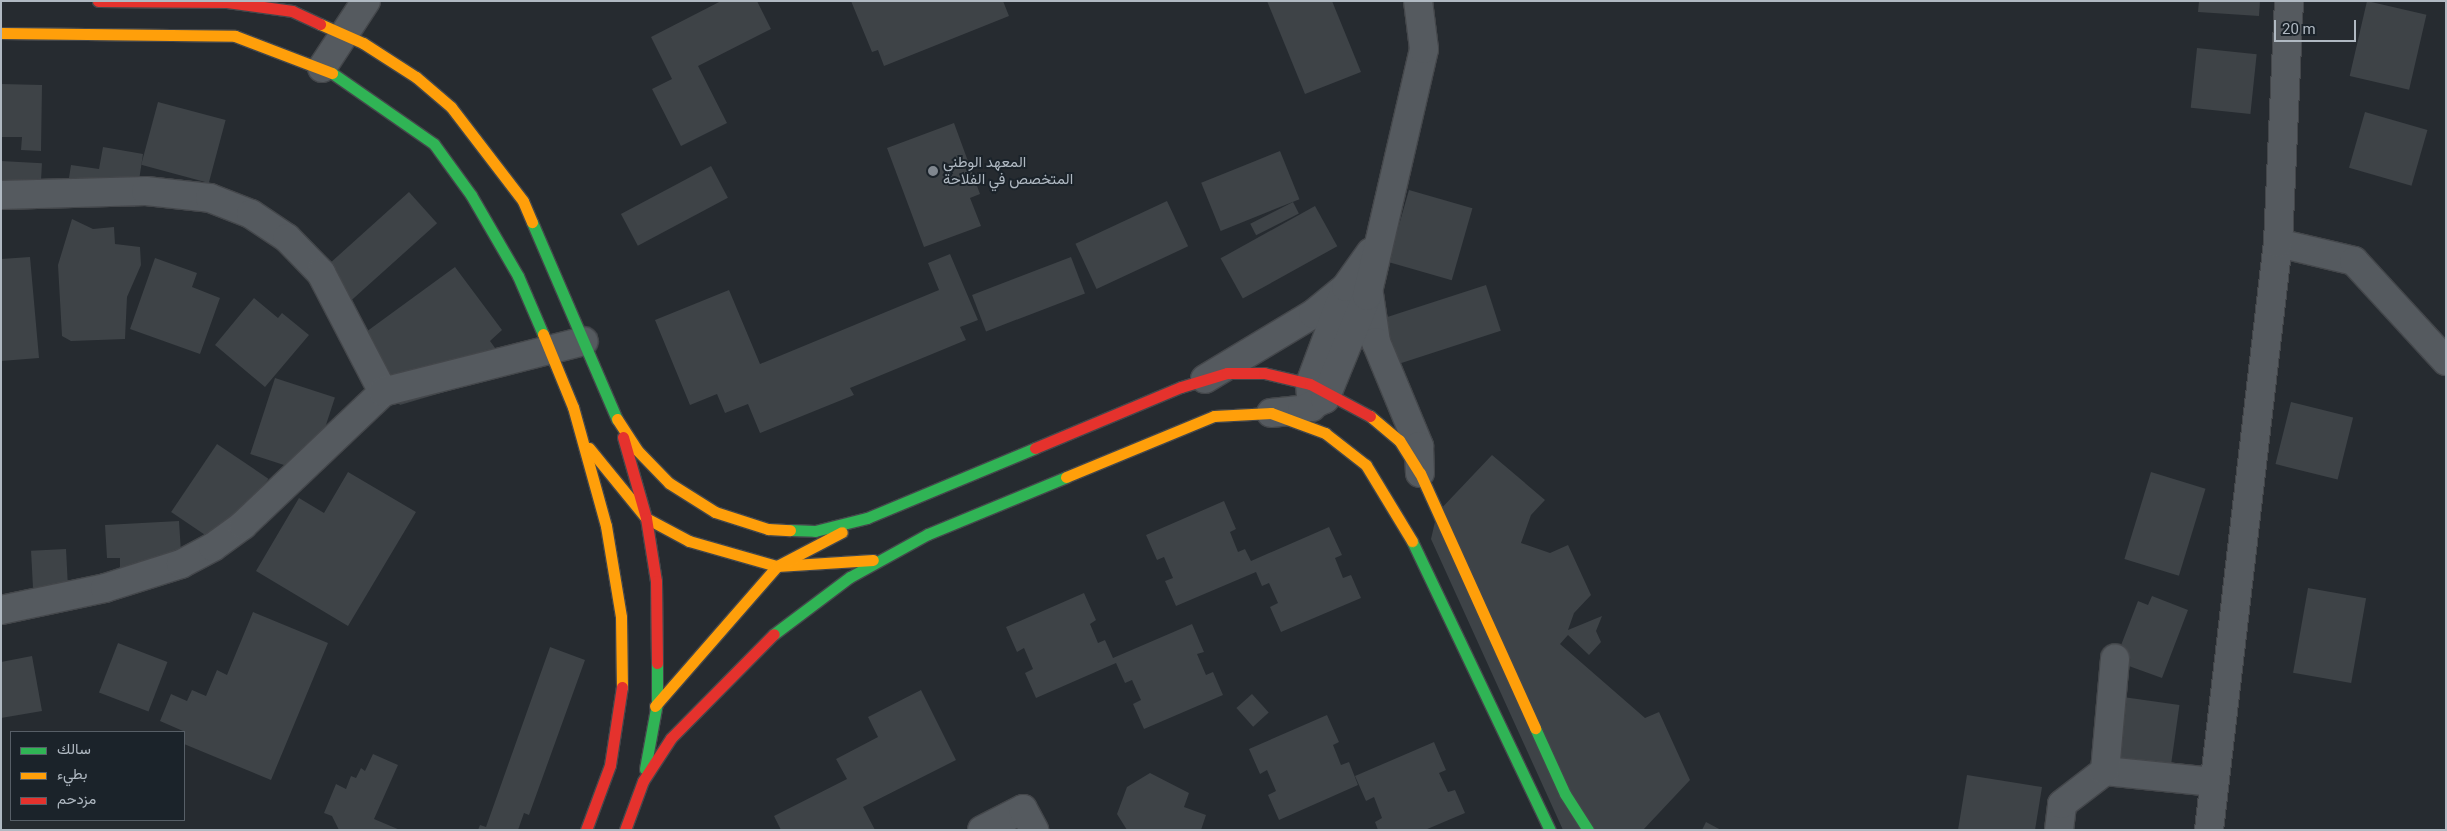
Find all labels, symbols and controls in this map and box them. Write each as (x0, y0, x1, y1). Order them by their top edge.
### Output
scale bar (2277, 10, 2360, 42)
text: 20 m (2282, 20, 2316, 38)
place label: المعهد الوطني المتخصص في الفلاحة (943, 153, 1073, 188)
marker: المعهد الوطني المتخصص في الفلاحة (927, 165, 939, 177)
legend (10, 731, 185, 821)
text: سالك (57, 740, 91, 758)
text: بطيء (57, 765, 87, 783)
text: مزدحم (57, 790, 96, 808)

